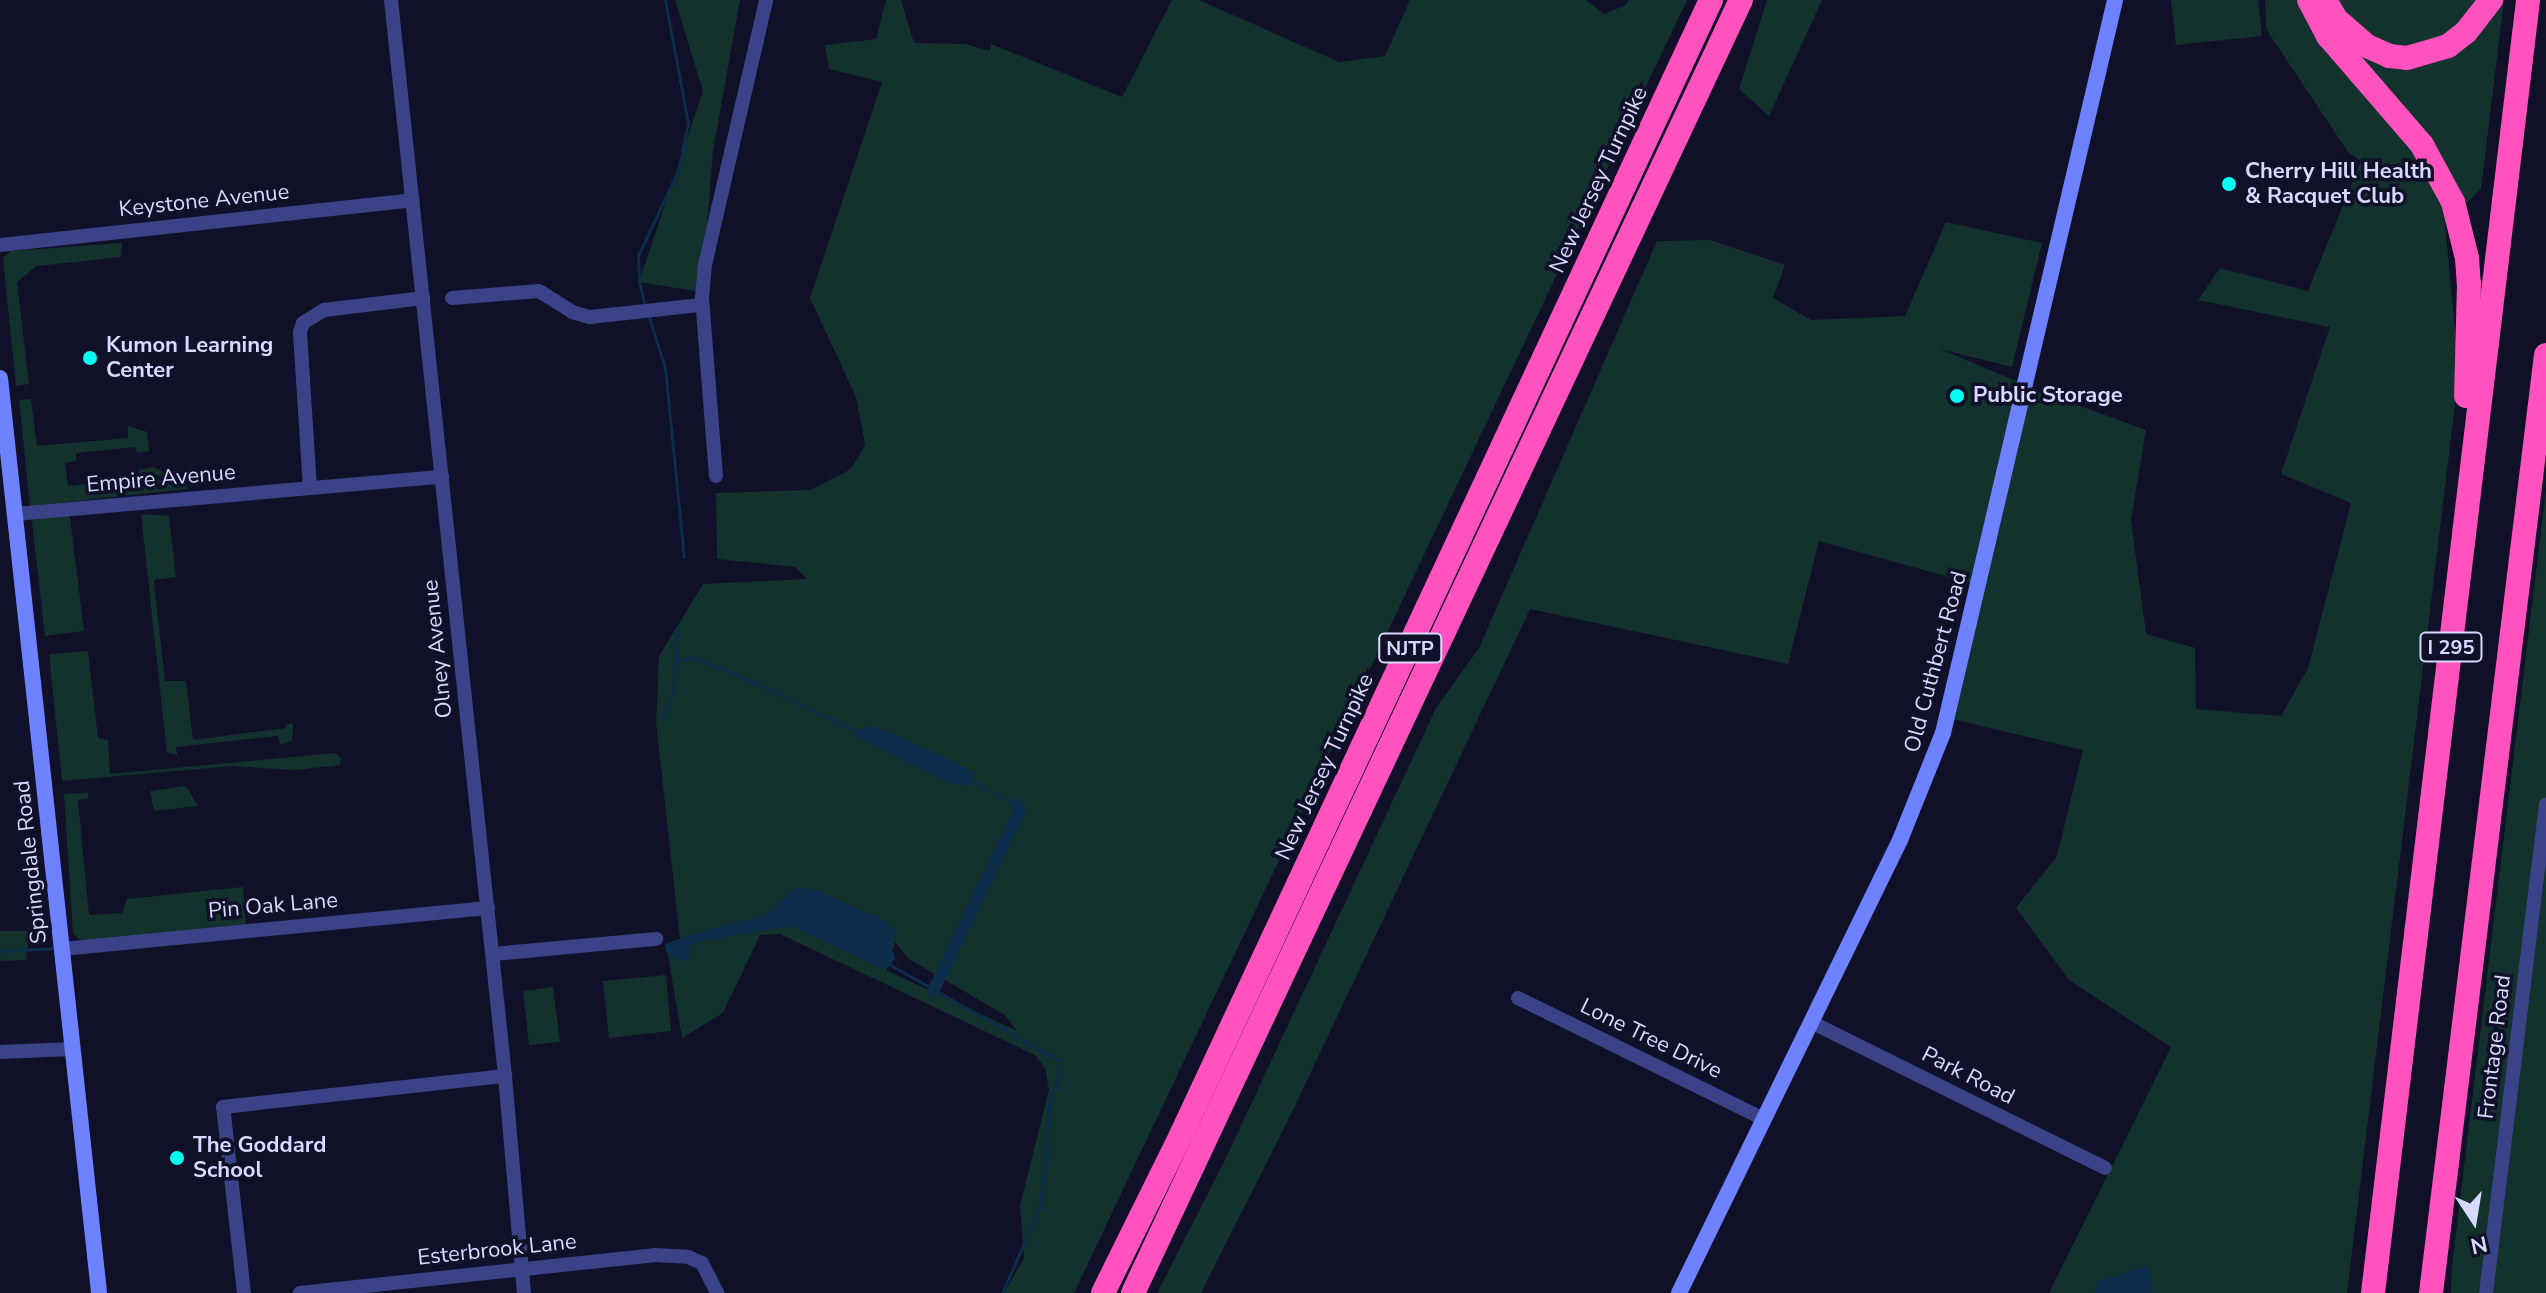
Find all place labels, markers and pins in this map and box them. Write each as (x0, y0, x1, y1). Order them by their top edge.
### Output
place label: Cherry Hill Health & Racquet Club (2245, 158, 2432, 210)
marker: Cherry Hill Health & Racquet Club (2220, 175, 2238, 193)
place label: Kumon Learning Center (106, 332, 273, 384)
marker: Kumon Learning Center (81, 349, 99, 367)
place label: Public Storage (1973, 383, 2123, 409)
marker: Public Storage (1948, 387, 1966, 405)
place label: The Goddard School (193, 1132, 326, 1184)
marker: The Goddard School (168, 1149, 186, 1167)

